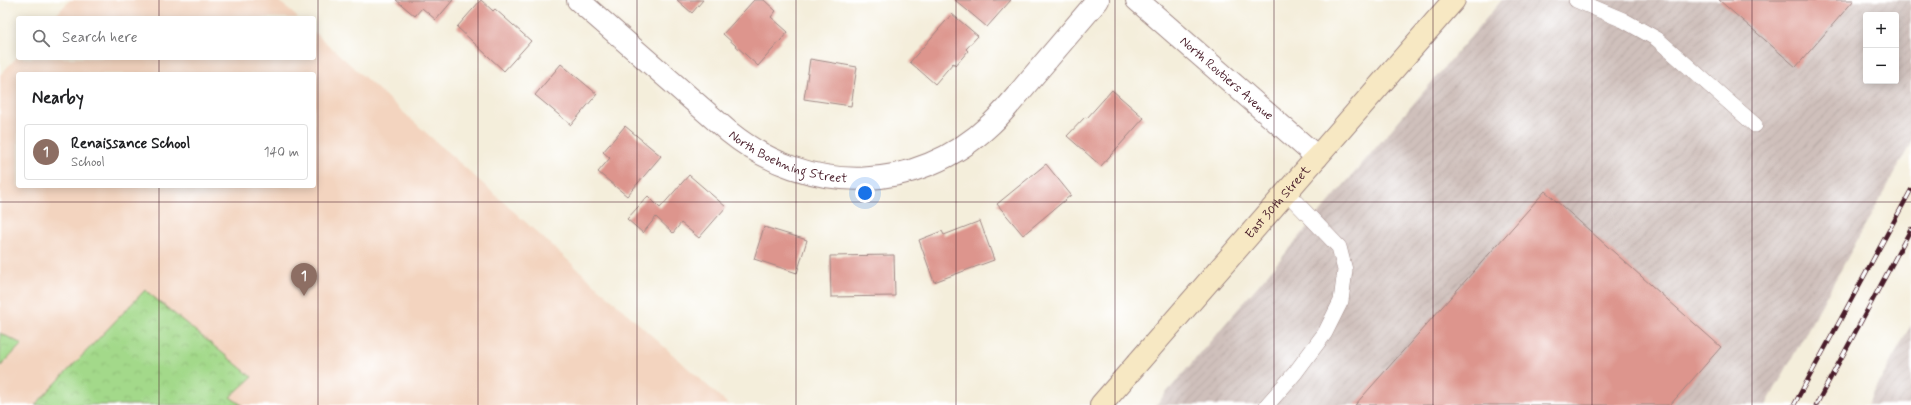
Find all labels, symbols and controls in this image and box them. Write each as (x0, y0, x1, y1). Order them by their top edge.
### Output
map controls (1863, 12, 1899, 84)
button: + (1863, 12, 1899, 48)
search box (16, 16, 316, 60)
icon: search (30, 27, 52, 49)
text: Search here (62, 28, 138, 48)
street label: North Routiers Avenue (1176, 33, 1277, 124)
button: − (1863, 48, 1899, 84)
text: Nearby (32, 87, 84, 109)
street label: North Boehning Street (725, 126, 848, 187)
text: Renaissance School (71, 134, 190, 154)
text: 1 (43, 144, 49, 161)
text: 140 m (264, 144, 299, 161)
text: School (71, 154, 105, 171)
street label: East 30th Street (1241, 162, 1314, 242)
your location (855, 183, 875, 203)
pin: 1 (291, 263, 317, 296)

